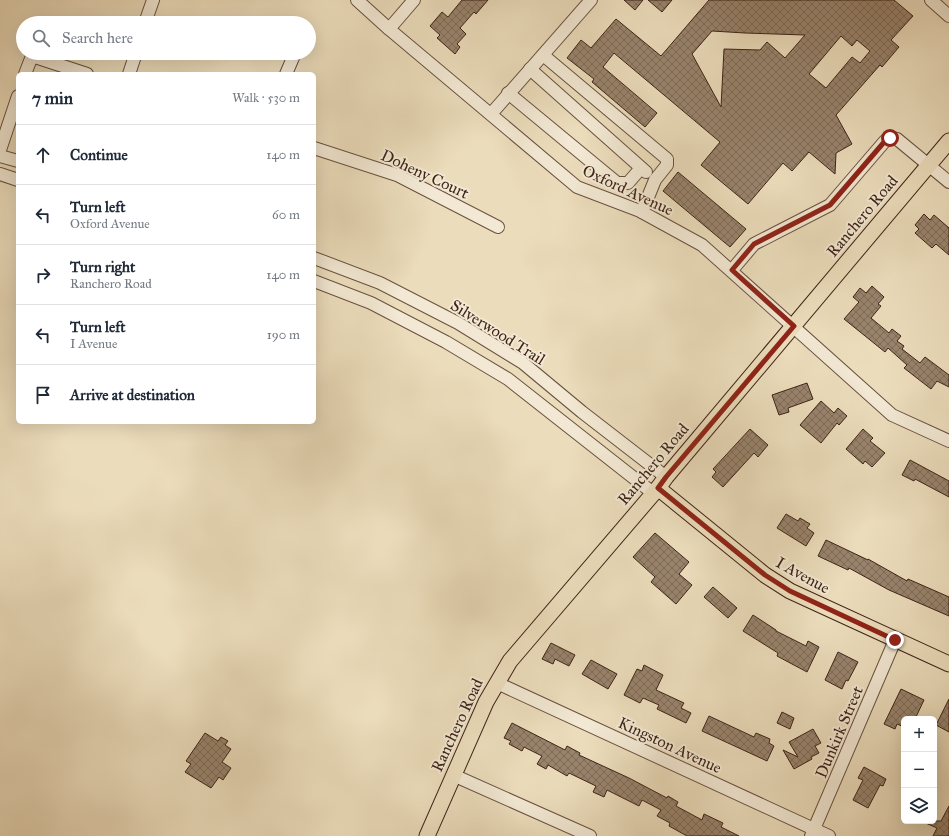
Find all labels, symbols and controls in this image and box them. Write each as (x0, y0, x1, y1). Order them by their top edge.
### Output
search box (16, 16, 316, 60)
icon: search (30, 27, 52, 49)
text: Search here (62, 29, 133, 47)
text: 7 min (32, 88, 73, 109)
text: Walk · 530 m (232, 90, 300, 106)
route start (881, 129, 899, 147)
icon: ahead (32, 144, 54, 166)
street label: Doheny Court (378, 145, 472, 203)
text: Continue (70, 146, 128, 164)
text: 140 m (266, 147, 300, 163)
street label: Oxford Avenue (580, 161, 677, 219)
street label: Ranchero Road (822, 171, 902, 261)
text: Turn left (70, 198, 126, 216)
icon: left (32, 204, 54, 226)
text: 60 m (272, 207, 300, 223)
text: Oxford Avenue (70, 216, 150, 232)
text: Turn right (70, 258, 135, 276)
icon: right (32, 264, 54, 286)
text: 140 m (266, 267, 300, 283)
text: Ranchero Road (70, 276, 152, 292)
street label: Silverwood Trail (447, 295, 550, 369)
text: Turn left (70, 318, 126, 336)
icon: left (32, 324, 54, 346)
text: 190 m (267, 327, 300, 343)
text: I Avenue (70, 336, 117, 352)
icon: arrive (32, 384, 54, 406)
text: Arrive at destination (70, 386, 195, 404)
street label: Ranchero Road (613, 419, 693, 509)
street label: I Avenue (773, 553, 833, 598)
route end (886, 631, 904, 649)
street label: Ranchero Road (427, 675, 487, 775)
street label: Dunkirk Street (811, 683, 867, 781)
street label: Kingston Avenue (615, 713, 725, 778)
map controls (901, 716, 937, 824)
button: + (901, 716, 937, 752)
button: − (901, 752, 937, 788)
button: layers (901, 788, 937, 824)

